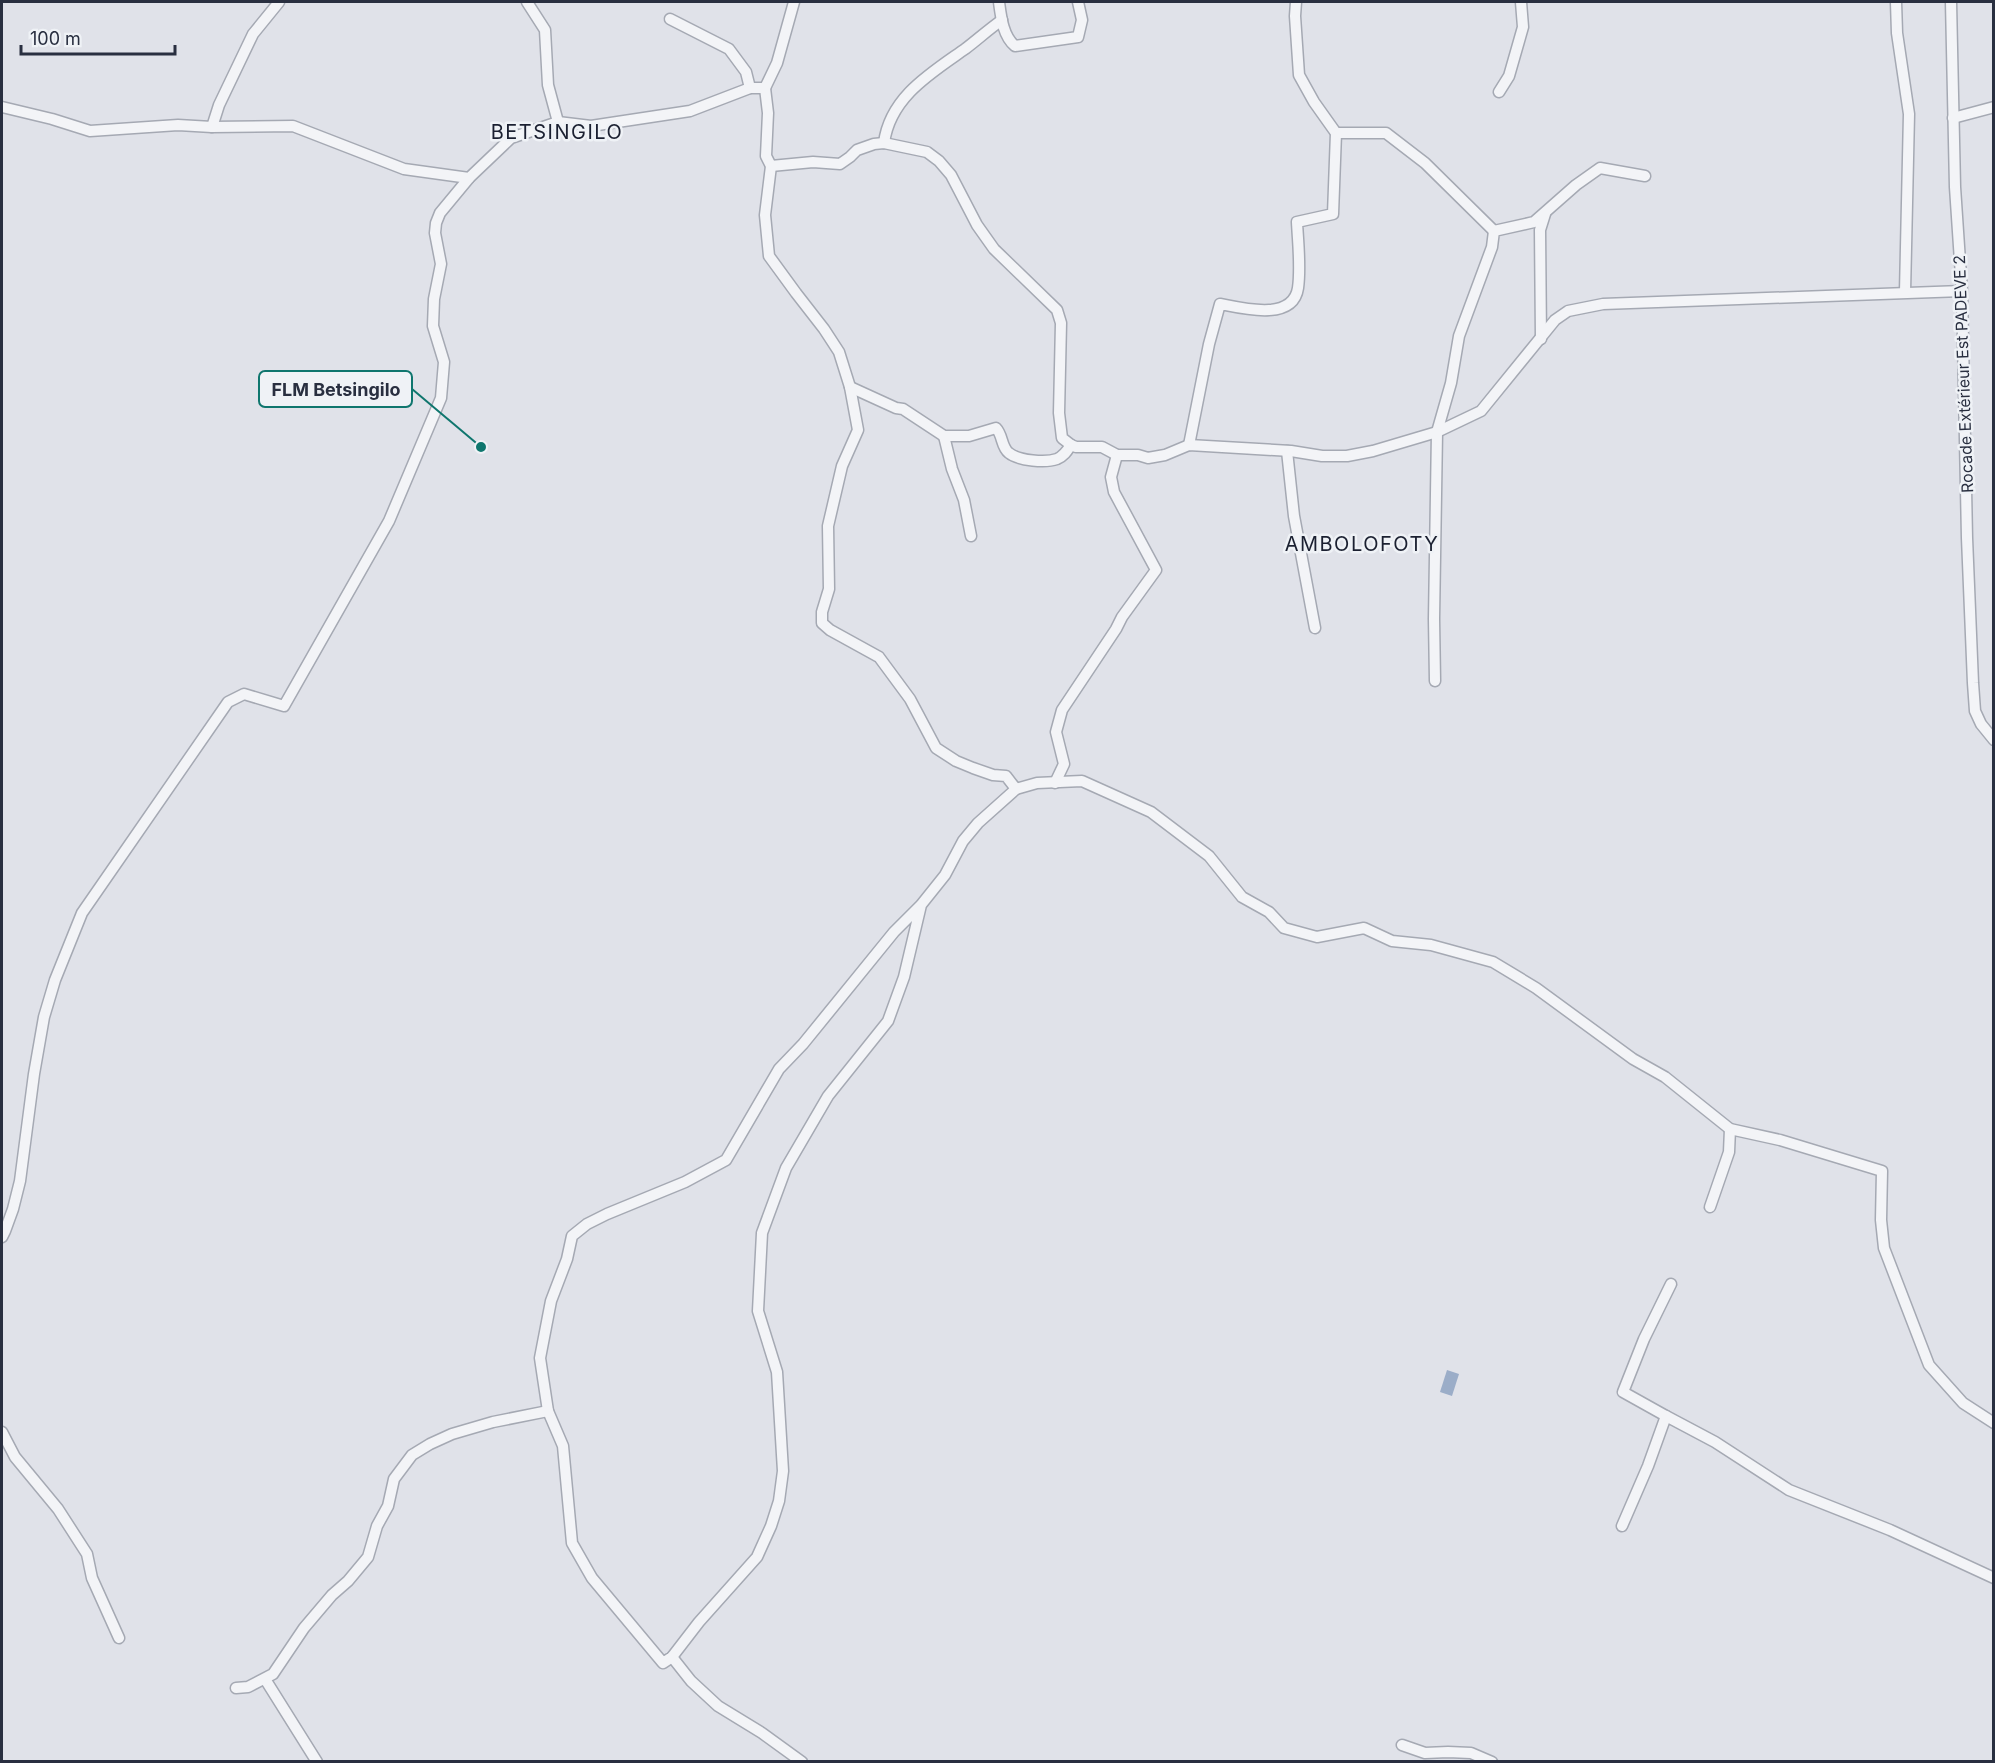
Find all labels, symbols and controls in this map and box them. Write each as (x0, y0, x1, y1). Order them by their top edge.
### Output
scale bar (21, 18, 176, 56)
text: 100 m (30, 28, 81, 49)
district label: BETSINGILO (491, 120, 623, 144)
street label: Rocade Extérieur Est PADEVE 2 (1949, 255, 1977, 493)
callout: FLM Betsingilo (259, 371, 412, 407)
text: FLM Betsingilo (271, 379, 401, 400)
district label: AMBOLOFOTY (1285, 532, 1439, 556)

